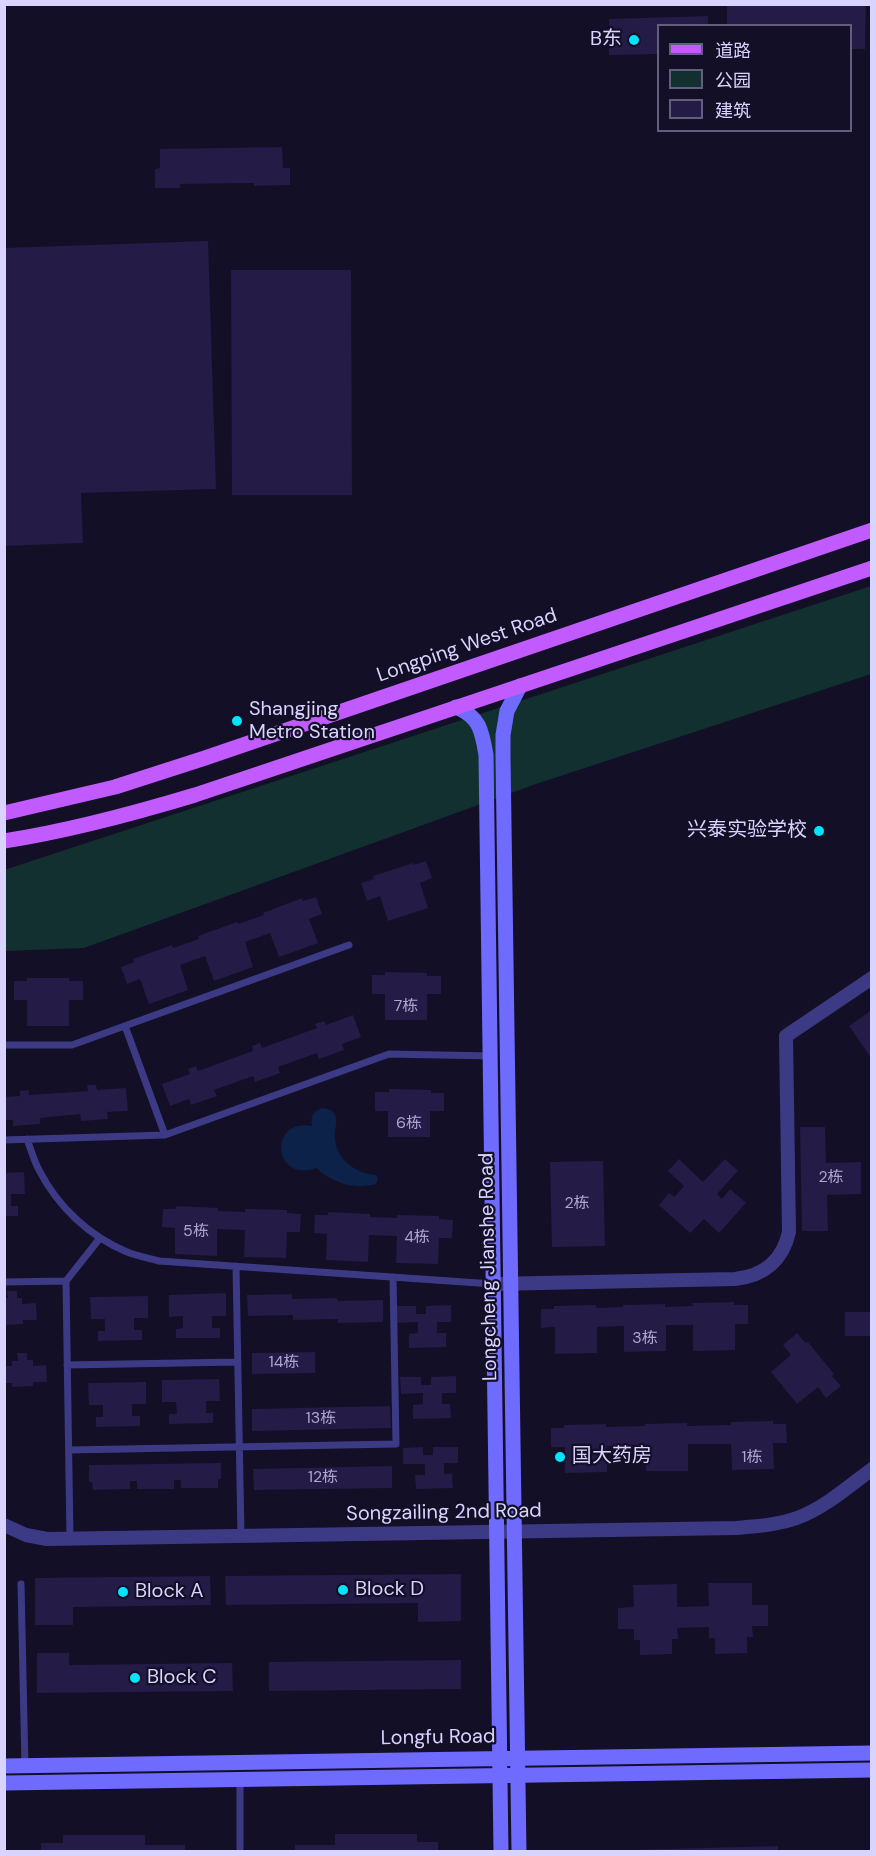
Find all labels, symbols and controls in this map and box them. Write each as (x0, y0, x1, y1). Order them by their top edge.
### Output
legend (657, 24, 852, 132)
place label: B东 (590, 28, 622, 52)
marker: B东 (627, 33, 641, 47)
text: 道路 (715, 39, 751, 63)
text: 公园 (715, 69, 751, 93)
text: 建筑 (715, 99, 751, 123)
street label: Longping West Road (374, 604, 560, 688)
place label: Shangjing Metro Station (249, 698, 375, 745)
marker: Shangjing Metro Station (230, 714, 244, 728)
place label: 兴泰实验学校 (687, 819, 807, 843)
marker: 兴泰实验学校 (812, 824, 826, 838)
house number: 7栋 (394, 997, 418, 1017)
house number: 6栋 (396, 1114, 422, 1134)
street label: Longcheng Jianshe Road (475, 1153, 503, 1381)
house number: 2栋 (818, 1168, 844, 1188)
house number: 2栋 (564, 1194, 590, 1214)
house number: 5栋 (183, 1222, 209, 1242)
house number: 4栋 (404, 1228, 430, 1248)
house number: 3栋 (632, 1329, 658, 1349)
house number: 14栋 (269, 1353, 299, 1373)
house number: 13栋 (306, 1409, 336, 1429)
place label: 国大药房 (572, 1445, 652, 1469)
house number: 1栋 (742, 1448, 762, 1468)
marker: 国大药房 (553, 1450, 567, 1464)
house number: 12栋 (308, 1468, 338, 1488)
street label: Songzailing 2nd Road (346, 1499, 542, 1527)
place label: Block D (355, 1578, 424, 1602)
place label: Block A (135, 1580, 203, 1604)
marker: Block D (336, 1583, 350, 1597)
marker: Block A (116, 1585, 130, 1599)
place label: Block C (147, 1666, 217, 1690)
marker: Block C (128, 1671, 142, 1685)
street label: Longfu Road (380, 1725, 496, 1751)

